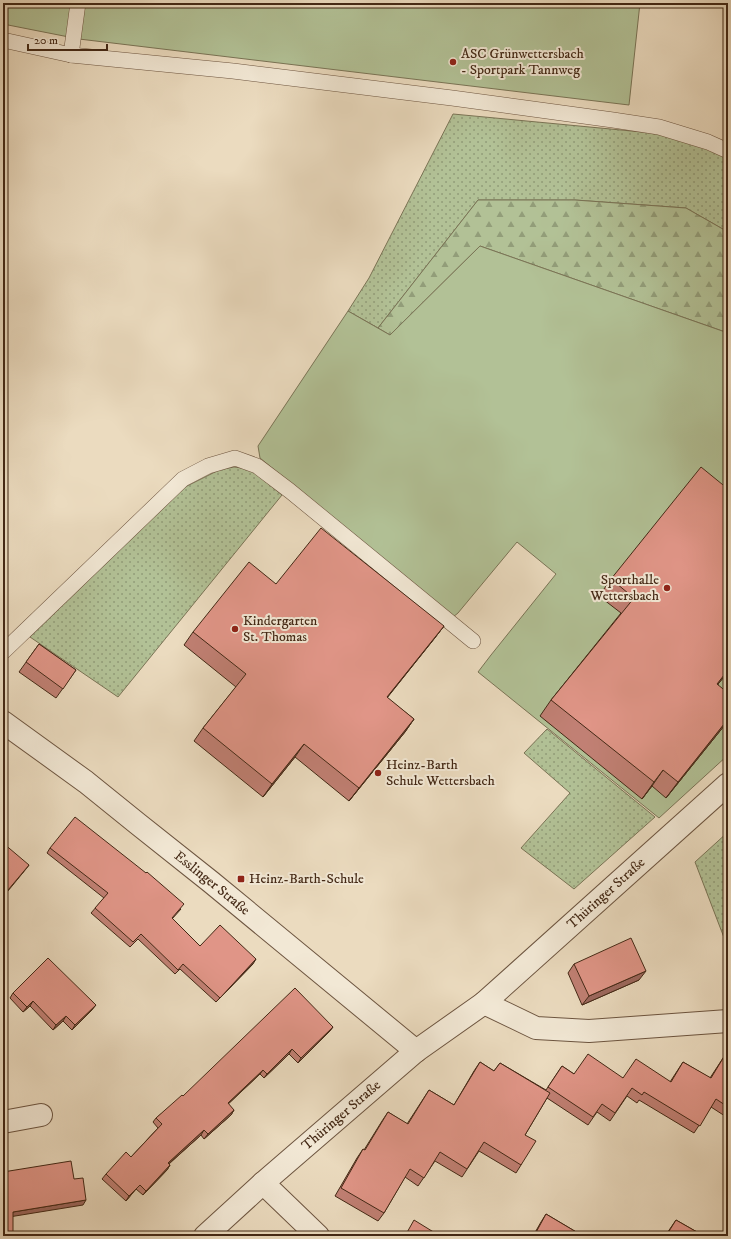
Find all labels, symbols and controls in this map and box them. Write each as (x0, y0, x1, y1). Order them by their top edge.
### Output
scale bar (28, 26, 107, 52)
text: 20 m (34, 33, 58, 48)
place label: ASC Grünwettersbach - Sportpark Tannweg (461, 45, 584, 79)
marker: ASC Grünwettersbach - Sportpark Tannweg (448, 57, 458, 67)
place label: Sporthalle Wettersbach (590, 571, 660, 605)
marker: Sporthalle Wettersbach (662, 583, 672, 593)
place label: Kindergarten St. Thomas (243, 612, 318, 646)
marker: Kindergarten St. Thomas (230, 624, 240, 634)
place label: Heinz-Barth Schule Wettersbach (386, 756, 495, 790)
marker: Heinz-Barth Schule Wettersbach (373, 768, 383, 778)
street label: Esslinger Straße (170, 847, 254, 919)
street label: Thüringer Straße (563, 853, 649, 933)
place label: Heinz-Barth-Schule (249, 870, 364, 888)
marker: Heinz-Barth-Schule (236, 874, 246, 884)
street label: Thüringer Straße (298, 1076, 385, 1155)

